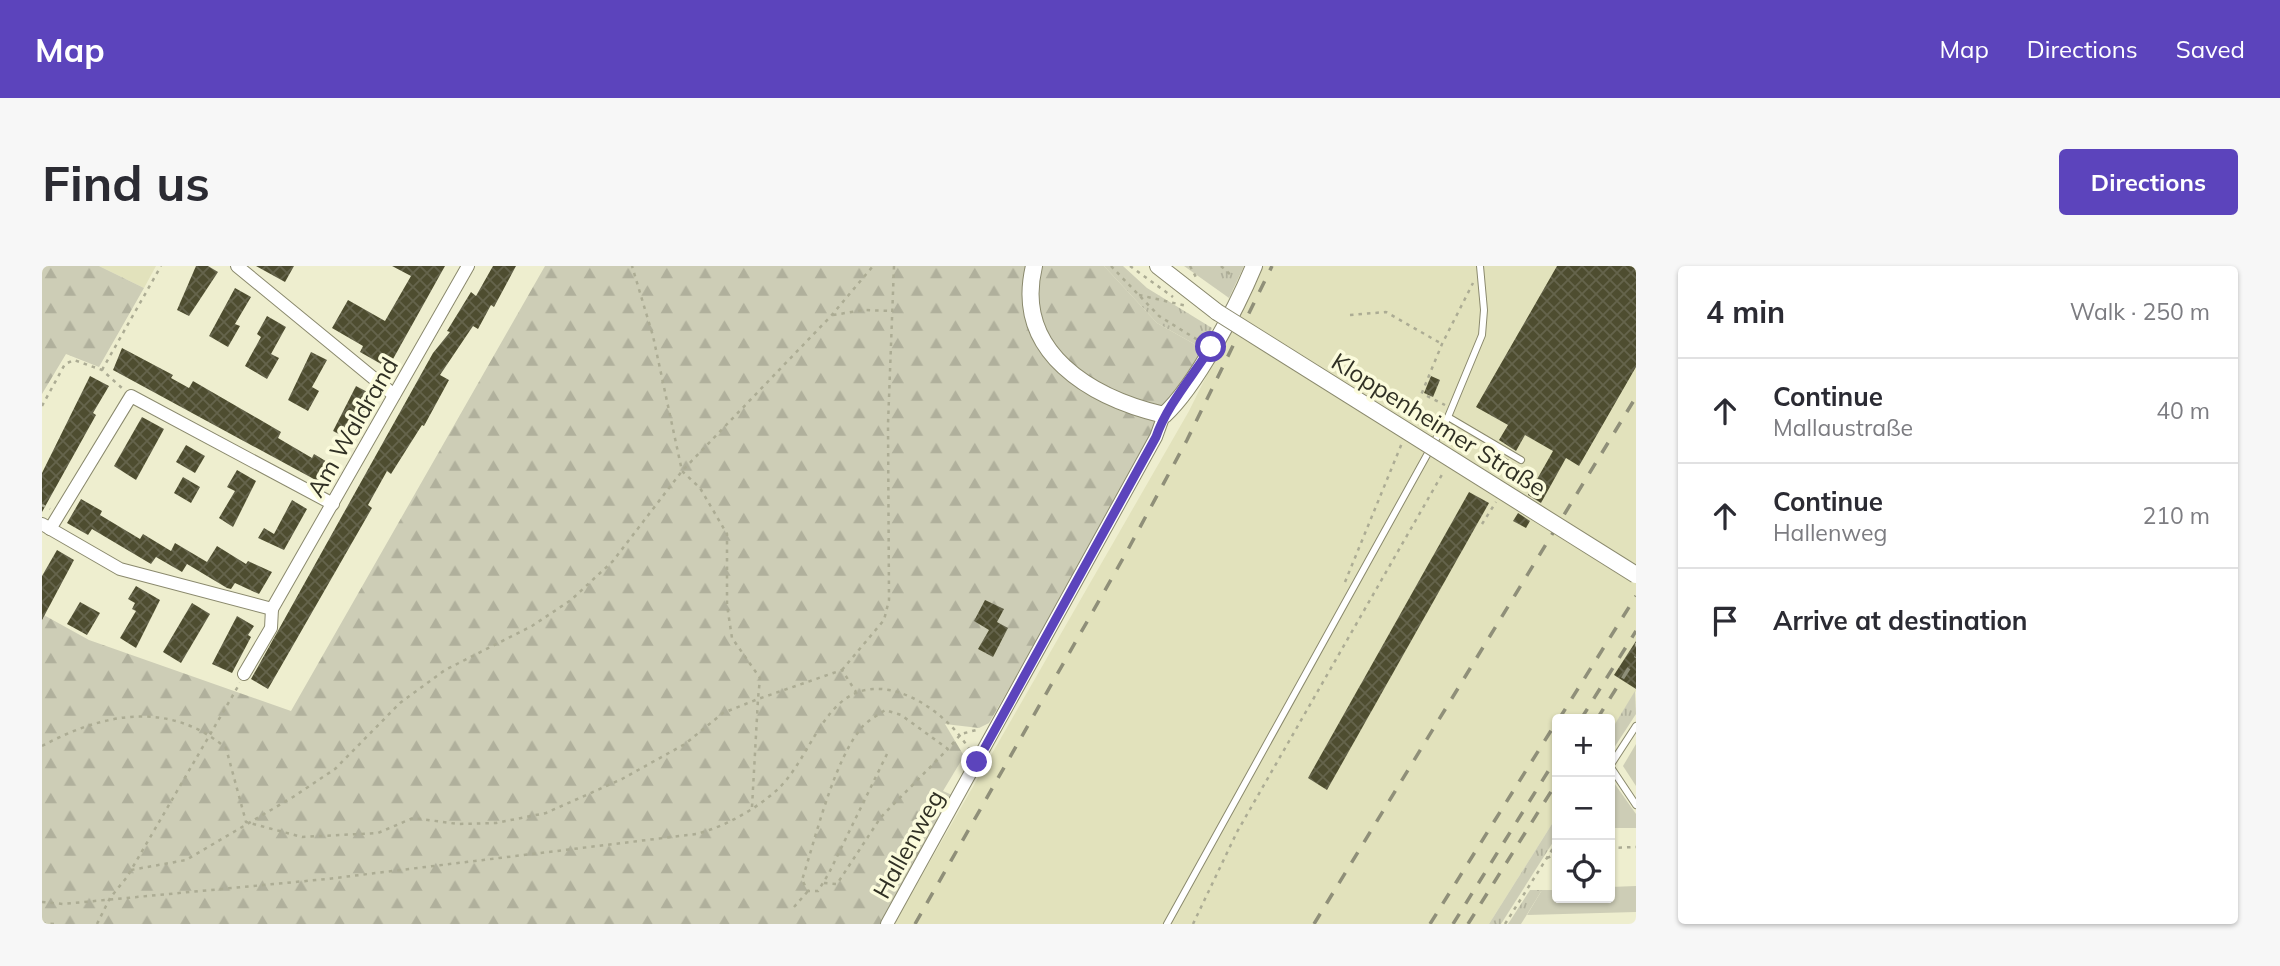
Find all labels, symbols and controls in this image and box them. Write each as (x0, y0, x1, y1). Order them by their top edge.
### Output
text: Map (35, 29, 105, 70)
text: Map (1939, 34, 1989, 64)
text: Directions (2027, 34, 2138, 64)
text: Saved (2176, 34, 2245, 64)
button: Directions (2059, 149, 2238, 215)
text: Find us (42, 152, 210, 213)
text: 4 min (1706, 293, 1785, 331)
text: Walk · 250 m (2070, 297, 2210, 326)
route start (1195, 331, 1226, 362)
street label: Kloppenheimer Straße (1326, 346, 1552, 502)
street label: Am Waldrand (300, 352, 404, 502)
text: Continue (1773, 380, 1883, 413)
icon: ahead (1706, 392, 1744, 430)
text: 40 m (2156, 396, 2210, 425)
text: Mallaustraße (1773, 413, 1913, 442)
text: Continue (1773, 485, 1883, 518)
icon: ahead (1706, 497, 1744, 535)
text: 210 m (2142, 501, 2210, 530)
text: Hallenweg (1773, 518, 1887, 547)
icon: arrive (1706, 602, 1744, 640)
text: Arrive at destination (1773, 604, 2028, 637)
map controls (1552, 714, 1615, 903)
button: + (1552, 714, 1615, 777)
route end (961, 746, 992, 777)
button: − (1552, 777, 1615, 840)
street label: Hallenweg (866, 785, 950, 903)
button: locate (1552, 840, 1615, 903)

